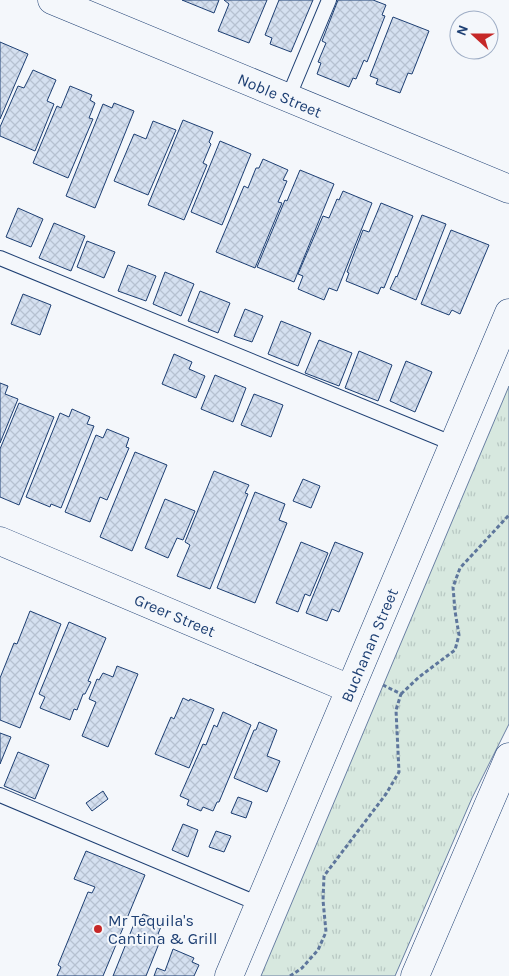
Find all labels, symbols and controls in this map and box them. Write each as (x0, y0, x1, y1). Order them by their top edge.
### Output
north arrow (449, 10, 499, 60)
text: N (453, 23, 472, 38)
street label: Noble Street (235, 69, 325, 122)
street label: Buchanan Street (337, 585, 402, 705)
street label: Greer Street (131, 590, 218, 641)
place label: Mr Tequila's Cantina & Grill (108, 911, 218, 948)
marker: Mr Tequila's Cantina & Grill (92, 923, 104, 935)

